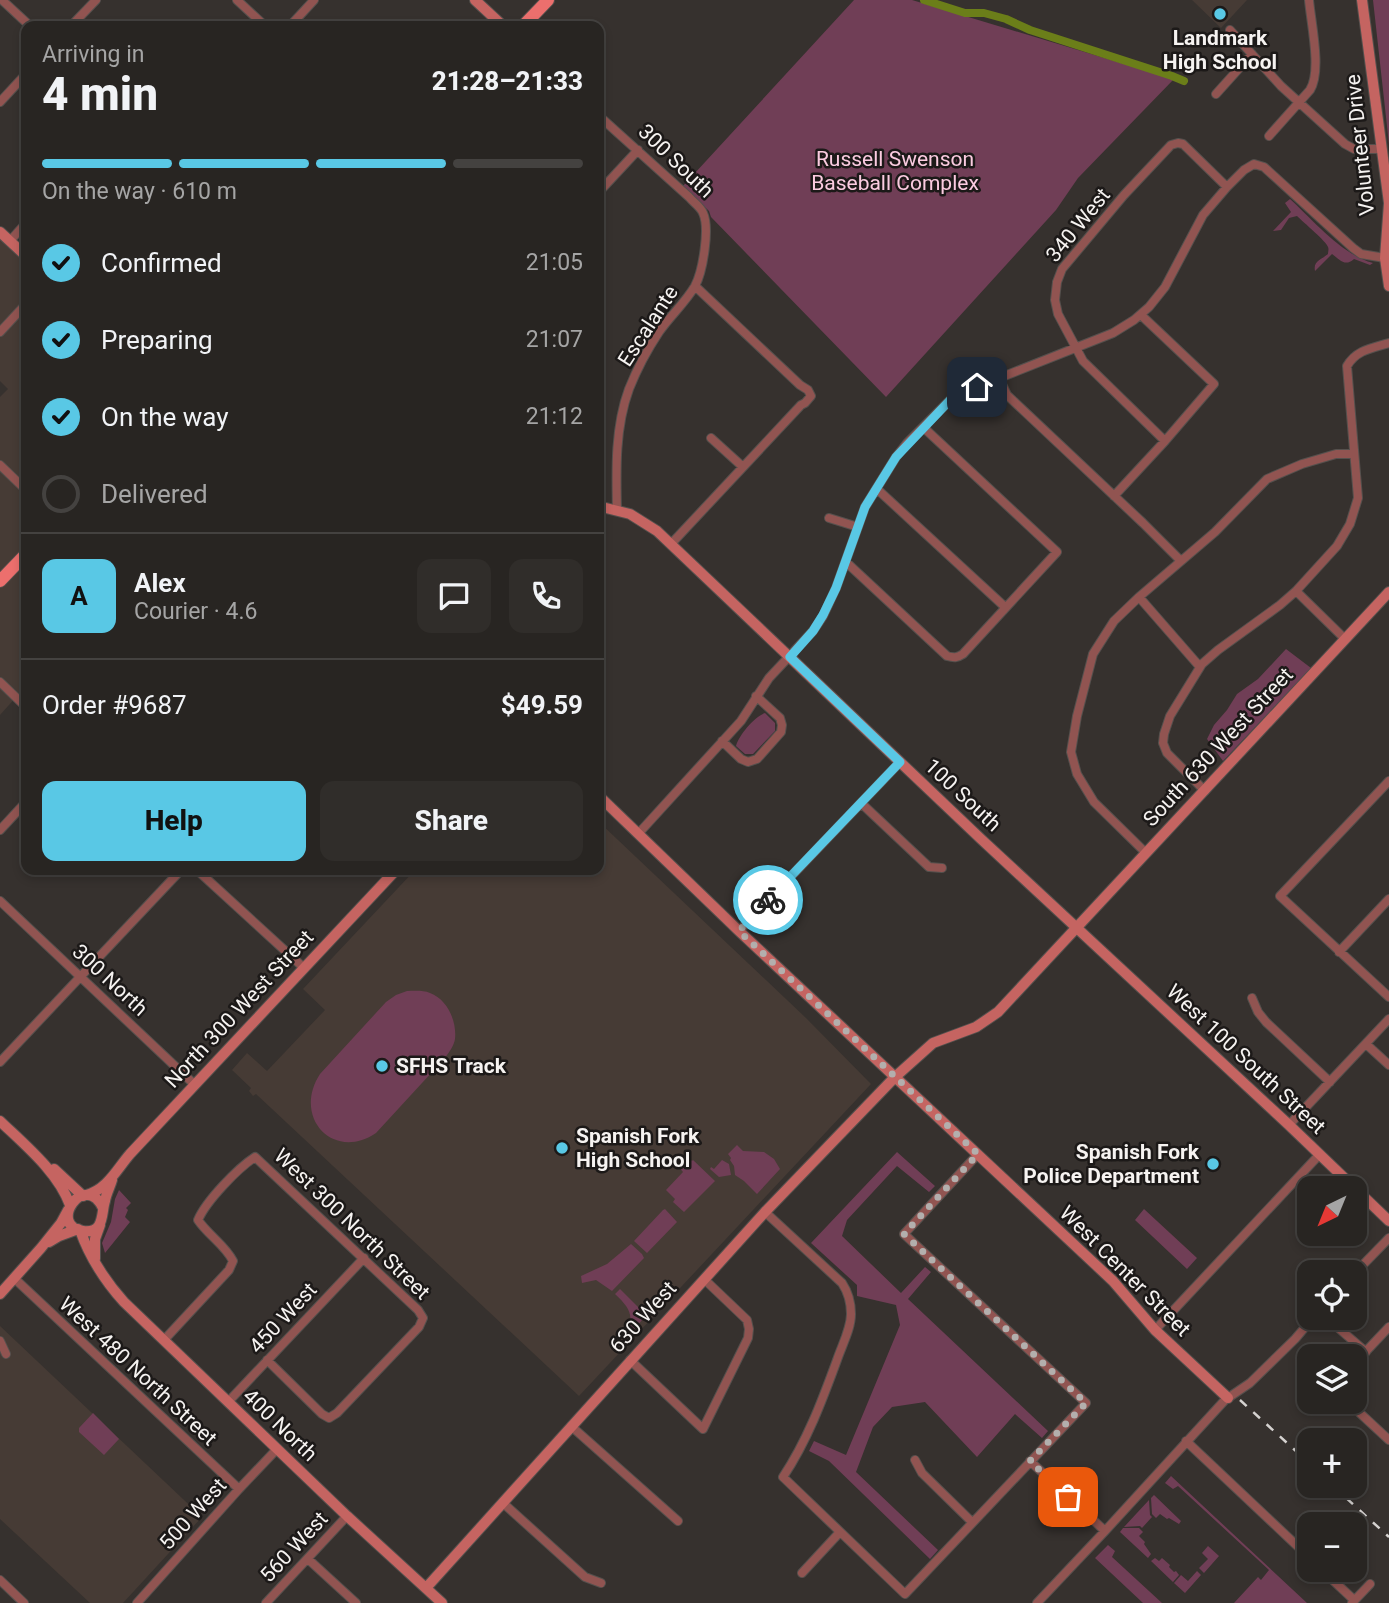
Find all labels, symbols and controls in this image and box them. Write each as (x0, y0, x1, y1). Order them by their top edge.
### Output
marker: Landmark High School (1212, 6, 1228, 22)
place label: Landmark High School (1163, 26, 1277, 74)
text: Arriving in (42, 41, 145, 68)
text: 21:28–21:33 (432, 66, 583, 96)
text: 4 min (42, 67, 158, 121)
street label: Volunteer Drive (1341, 73, 1379, 217)
street label: 300 South (633, 119, 719, 203)
park label: Russell Swenson Baseball Complex (811, 147, 979, 195)
text: On the way · 610 m (42, 178, 237, 205)
street label: 340 West (1041, 183, 1115, 267)
icon: check (42, 244, 80, 282)
text: Confirmed (101, 248, 222, 278)
text: 21:05 (526, 249, 583, 276)
street label: Escalante (613, 281, 683, 371)
icon: check (42, 321, 80, 359)
text: Preparing (101, 325, 213, 355)
text: 21:07 (526, 326, 583, 353)
pin (947, 357, 1007, 417)
icon: home (958, 368, 996, 406)
icon: check (42, 398, 80, 436)
text: On the way (101, 402, 229, 432)
text: 21:12 (526, 403, 583, 430)
text: Delivered (101, 479, 208, 509)
button: chat (417, 559, 491, 633)
button: phone (509, 559, 583, 633)
text: Alex (134, 568, 186, 598)
text: A (70, 581, 88, 611)
text: Courier · 4.6 (134, 598, 257, 625)
street label: South 630 West Street (1138, 663, 1298, 831)
text: Order #9687 (42, 690, 187, 720)
text: $49.59 (501, 690, 583, 720)
street label: 100 South (920, 754, 1006, 836)
button: Help (42, 781, 306, 861)
button: Share (320, 781, 583, 861)
courier (733, 865, 803, 935)
icon: bike (749, 881, 787, 919)
street label: North 300 West Street (160, 925, 318, 1093)
street label: 300 North (68, 939, 152, 1021)
street label: West 100 South Street (1162, 979, 1330, 1139)
place label: SFHS Track (396, 1054, 507, 1078)
marker: SFHS Track (374, 1058, 390, 1074)
place label: Spanish Fork High School (576, 1124, 700, 1172)
marker: Spanish Fork High School (554, 1140, 570, 1156)
place label: Spanish Fork Police Department (1023, 1140, 1200, 1188)
street label: West 300 North Street (269, 1144, 435, 1304)
marker: Spanish Fork Police Department (1205, 1156, 1221, 1172)
north arrow (1297, 1176, 1367, 1246)
map controls (1297, 1176, 1367, 1582)
street label: West Center Street (1055, 1201, 1195, 1341)
button: locate (1297, 1260, 1367, 1330)
street label: 630 West (605, 1276, 681, 1358)
street label: 450 West (244, 1278, 322, 1358)
street label: West 480 North Street (54, 1292, 222, 1450)
button: layers (1297, 1344, 1367, 1414)
street label: 400 North (238, 1384, 322, 1466)
button: + (1297, 1428, 1367, 1498)
pin (1038, 1467, 1098, 1527)
street label: 500 West (155, 1473, 231, 1555)
icon: bag (1049, 1478, 1087, 1516)
street label: 560 West (255, 1507, 333, 1587)
button: − (1297, 1512, 1367, 1582)

